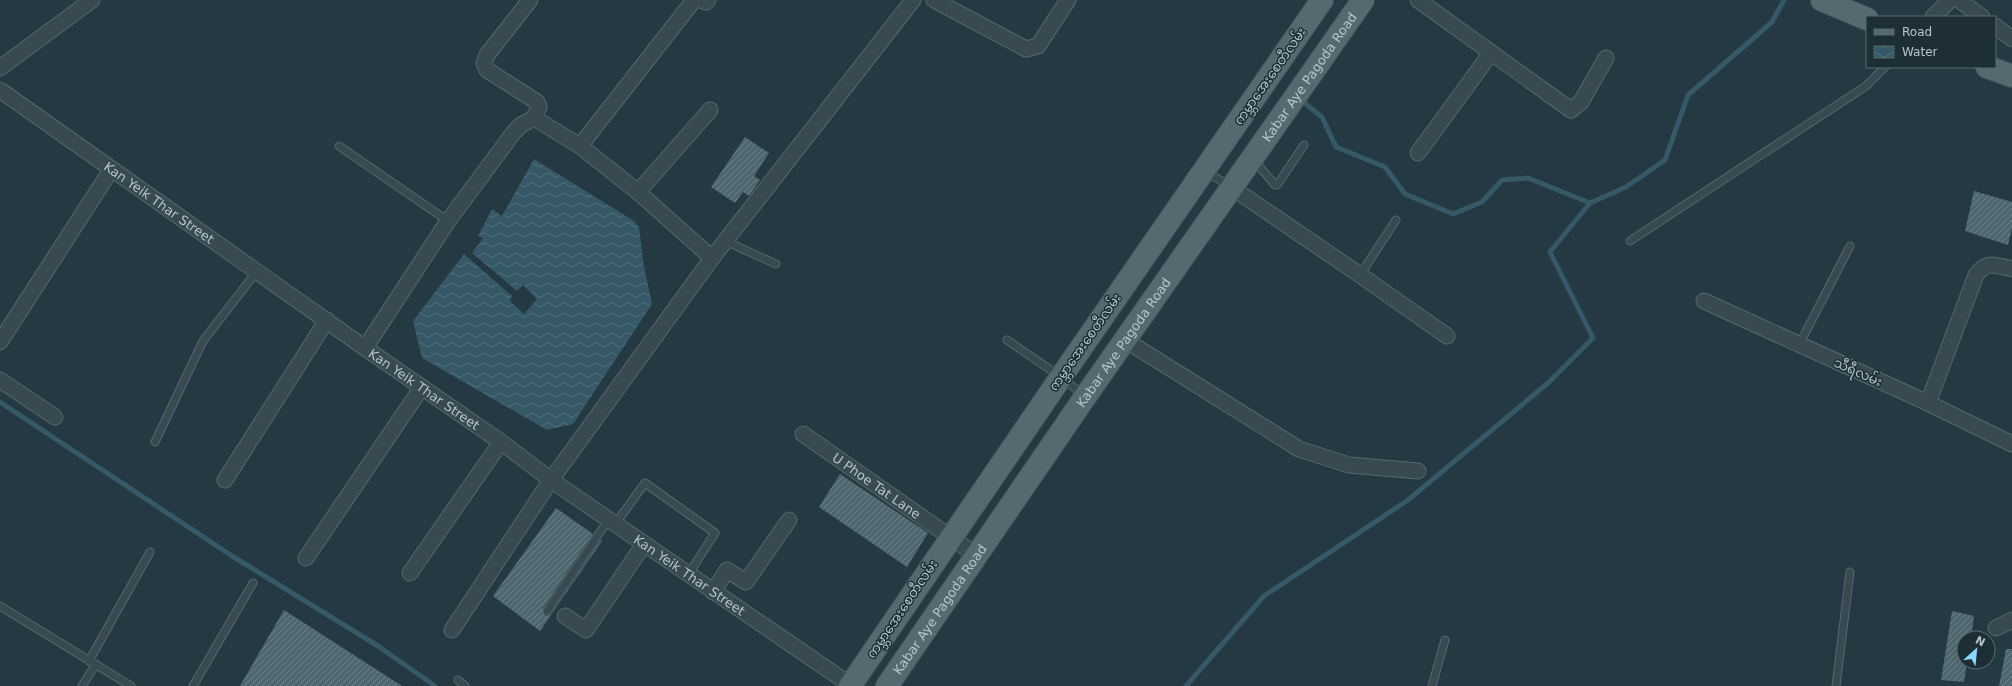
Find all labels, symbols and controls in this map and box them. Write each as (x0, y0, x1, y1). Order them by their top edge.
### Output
street label: Kabar Aye Pagoda Road (1259, 9, 1360, 145)
legend (1866, 16, 1996, 68)
street label: ကမ္ဘာအေးစေတီလမ်း (1230, 24, 1312, 129)
text: Road (1902, 25, 1932, 39)
text: Water (1902, 45, 1938, 59)
street label: Kan Yeik Thar Street (101, 159, 217, 247)
street label: Kabar Aye Pagoda Road (1073, 275, 1174, 410)
street label: ကမ္ဘာအေးစေတီလမ်း (1045, 290, 1127, 395)
street label: Kan Yeik Thar Street (366, 345, 483, 432)
street label: သီရီလမ်း (1830, 354, 1885, 392)
street label: U Phoe Tat Lane (830, 450, 924, 522)
street label: Kan Yeik Thar Street (631, 532, 748, 618)
street label: Kabar Aye Pagoda Road (890, 541, 989, 677)
street label: ကမ္ဘာအေးစေတီလမ်း (863, 557, 943, 663)
north arrow (1956, 630, 1996, 670)
text: N (1973, 634, 1987, 649)

